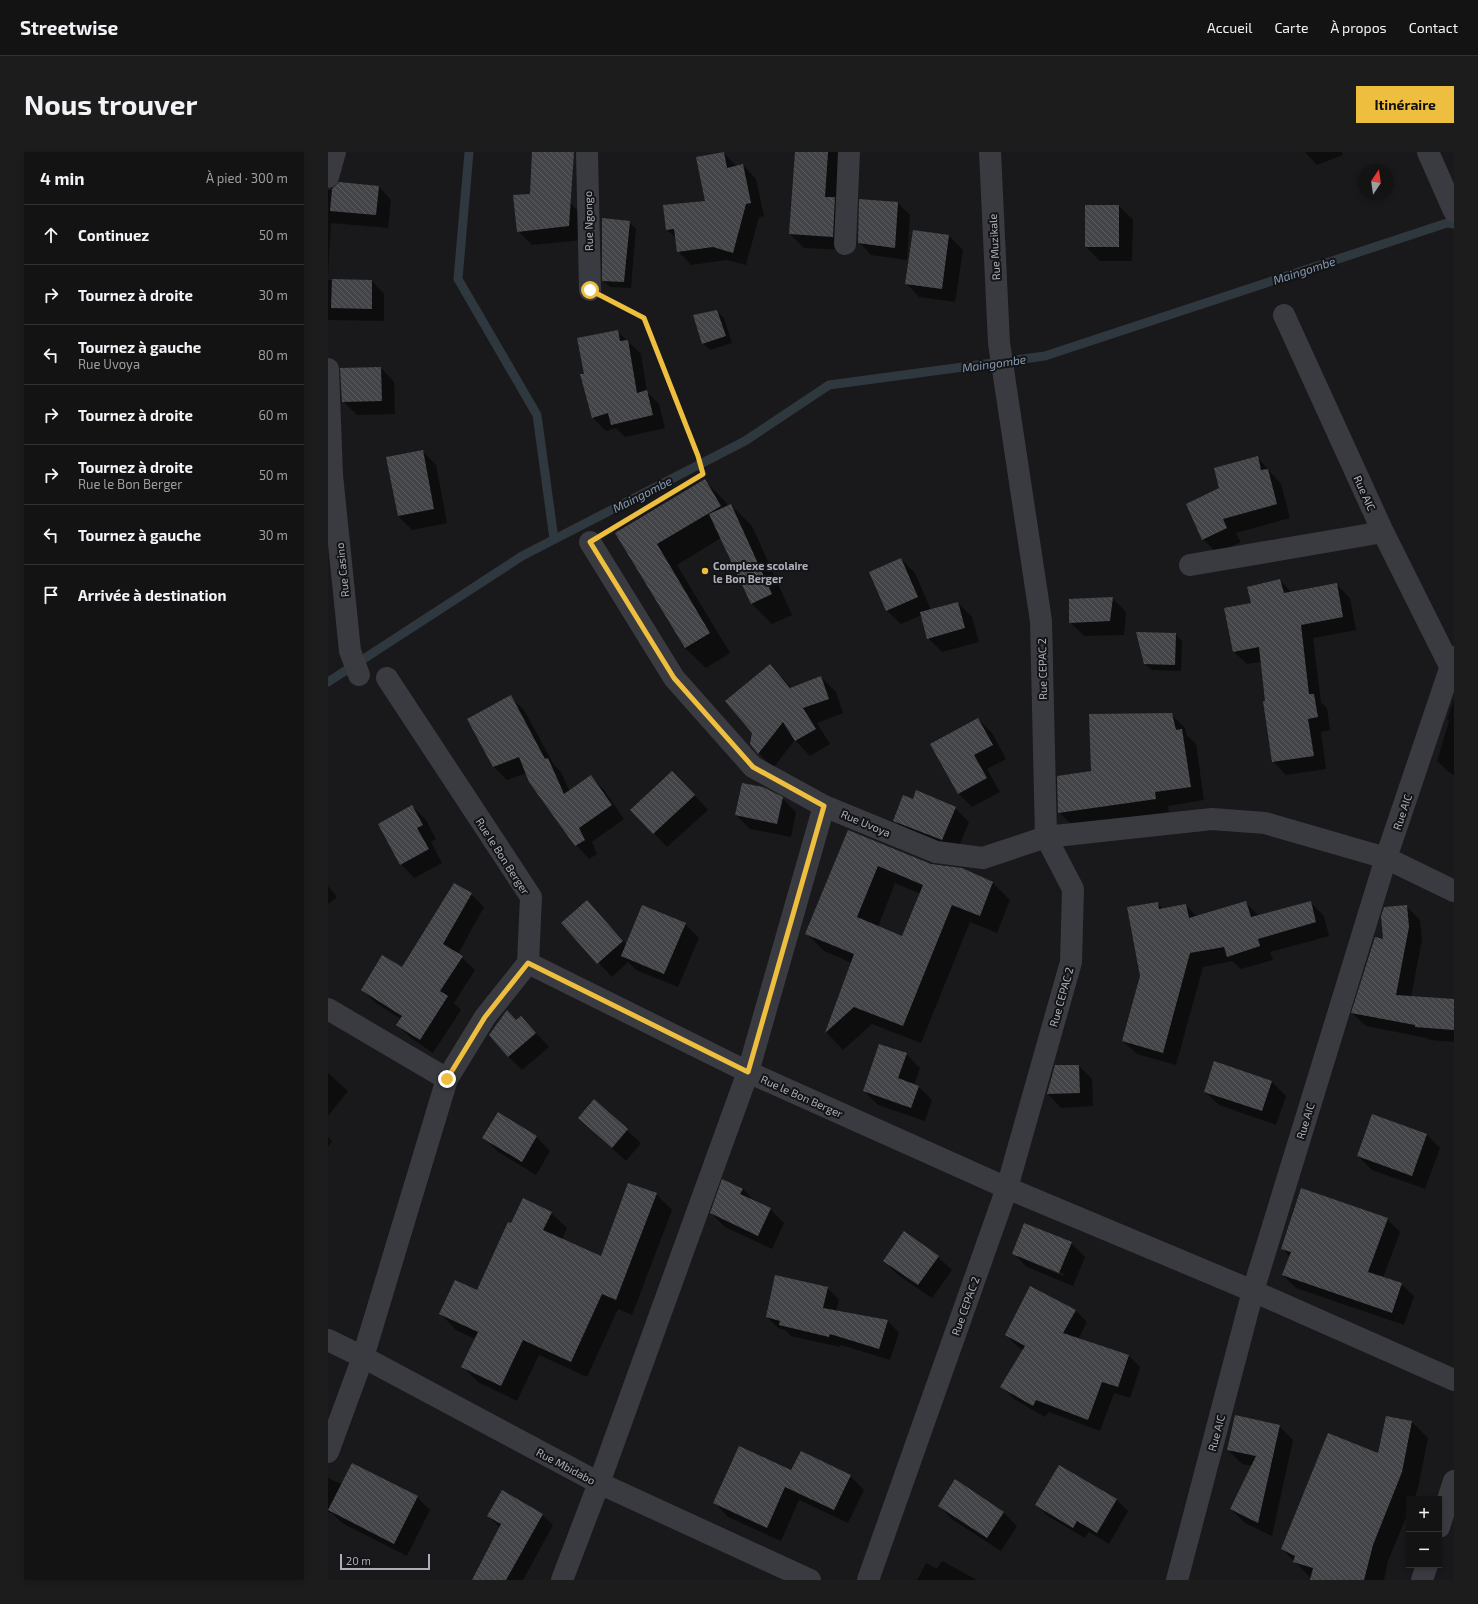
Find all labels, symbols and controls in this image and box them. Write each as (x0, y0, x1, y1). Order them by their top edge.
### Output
text: Streetwise (20, 16, 118, 39)
text: Accueil (1207, 19, 1252, 36)
text: Carte (1274, 19, 1309, 36)
text: À propos (1331, 19, 1387, 36)
text: Contact (1409, 19, 1458, 36)
button: Itinéraire (1356, 86, 1454, 123)
text: Nous trouver (24, 87, 197, 121)
north arrow (1358, 164, 1394, 200)
text: 4 min (40, 168, 84, 188)
text: À pied · 300 m (206, 170, 288, 186)
street label: Rue Ngongo (581, 191, 595, 251)
street label: Rue Muzikale (986, 213, 1002, 281)
icon: ahead (40, 224, 62, 246)
text: Continuez (78, 226, 149, 244)
text: 50 m (259, 227, 288, 243)
water label: Maingombe (1271, 253, 1337, 287)
route start (581, 281, 599, 299)
icon: right (40, 284, 62, 306)
text: Tournez à droite (78, 286, 193, 304)
text: 30 m (259, 287, 288, 303)
text: Tournez à gauche (78, 338, 201, 356)
icon: left (40, 344, 62, 366)
text: 80 m (258, 347, 288, 363)
water label: Maingombe (961, 351, 1028, 374)
text: Rue Uvoya (78, 356, 140, 372)
icon: right (40, 404, 62, 426)
text: Tournez à droite (78, 406, 193, 424)
text: 60 m (258, 407, 288, 423)
text: Tournez à droite (78, 458, 193, 476)
icon: right (40, 464, 62, 486)
text: 50 m (259, 467, 288, 483)
water label: Maingombe (610, 473, 675, 515)
street label: Rue AIC (1352, 473, 1378, 513)
text: Rue le Bon Berger (78, 476, 183, 492)
icon: left (40, 524, 62, 546)
text: Tournez à gauche (78, 526, 201, 544)
text: 30 m (259, 527, 288, 543)
street label: Rue Casino (333, 542, 351, 598)
place label: Complexe scolaire le Bon Berger (713, 559, 808, 585)
marker: Complexe scolaire le Bon Berger (700, 566, 710, 576)
icon: arrive (40, 584, 62, 606)
text: Arrivée à destination (78, 586, 226, 604)
street label: Rue CEPAC 2 (1035, 638, 1049, 700)
street label: Rue AIC (1390, 792, 1414, 832)
street label: Rue Uvoya (839, 807, 893, 839)
street label: Rue le Bon Berger (473, 815, 533, 897)
street label: Rue CEPAC 2 (1046, 966, 1076, 1028)
route end (438, 1070, 456, 1088)
street label: Rue le Bon Berger (759, 1072, 846, 1120)
street label: Rue AIC (1293, 1101, 1317, 1141)
street label: Rue CEPAC 2 (948, 1275, 982, 1337)
street label: Rue AIC (1205, 1413, 1227, 1453)
street label: Rue Mbidabo (534, 1445, 598, 1487)
map controls (1406, 1496, 1442, 1568)
button: + (1406, 1496, 1442, 1532)
button: − (1406, 1532, 1442, 1568)
scale bar (340, 1552, 430, 1571)
text: 20 m (346, 1554, 371, 1567)

